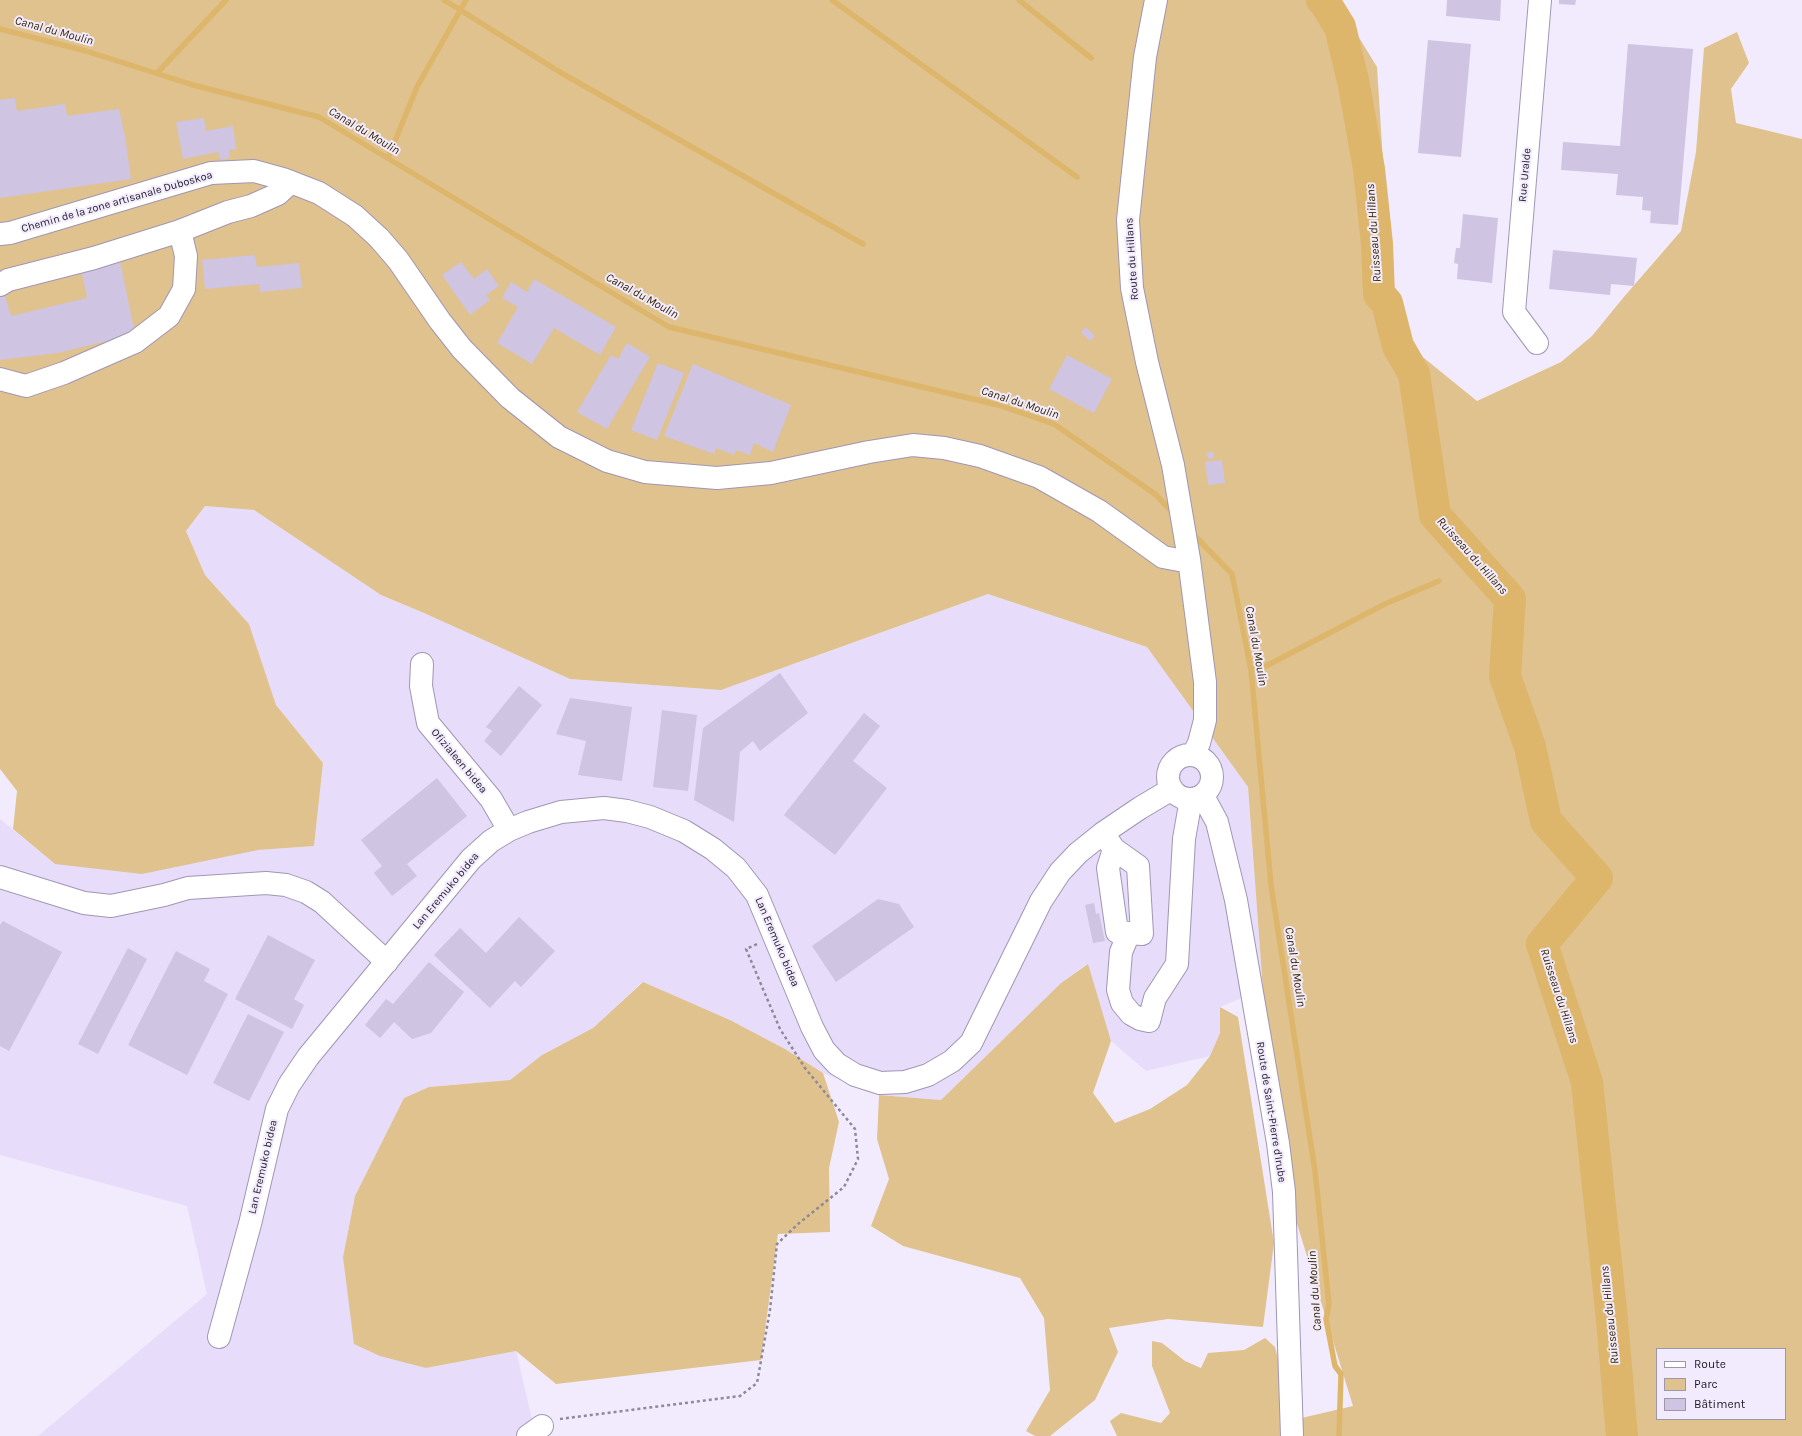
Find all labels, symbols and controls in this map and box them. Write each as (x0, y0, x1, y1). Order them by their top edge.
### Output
water label: Canal du Moulin (13, 14, 95, 48)
water label: Canal du Moulin (326, 104, 402, 158)
street label: Rue Uralde (1516, 147, 1534, 203)
street label: Chemin de la zone artisanale Duboskoa (20, 168, 214, 236)
water label: Ruisseau du Hillans (1363, 183, 1385, 283)
street label: Route du Hillans (1123, 217, 1141, 301)
water label: Canal du Moulin (603, 270, 681, 322)
water label: Canal du Moulin (979, 384, 1061, 422)
water label: Ruisseau du Hillans (1434, 514, 1510, 598)
water label: Canal du Moulin (1242, 605, 1270, 687)
street label: Ofizialeen bidea (428, 726, 490, 796)
street label: Lan Eremuko bidea (410, 850, 482, 932)
street label: Lan Eremuko bidea (752, 895, 802, 989)
water label: Canal du Moulin (1282, 926, 1308, 1008)
water label: Ruisseau du Hillans (1537, 947, 1581, 1045)
street label: Route de Saint-Pierre d'Irube (1253, 1041, 1289, 1183)
street label: Lan Eremuko bidea (246, 1119, 280, 1215)
water label: Canal du Moulin (1305, 1250, 1325, 1332)
water label: Ruisseau du Hillans (1598, 1265, 1622, 1365)
legend (1656, 1348, 1786, 1420)
text: Route (1694, 1357, 1726, 1371)
text: Parc (1694, 1377, 1718, 1391)
text: Bâtiment (1694, 1397, 1745, 1411)

